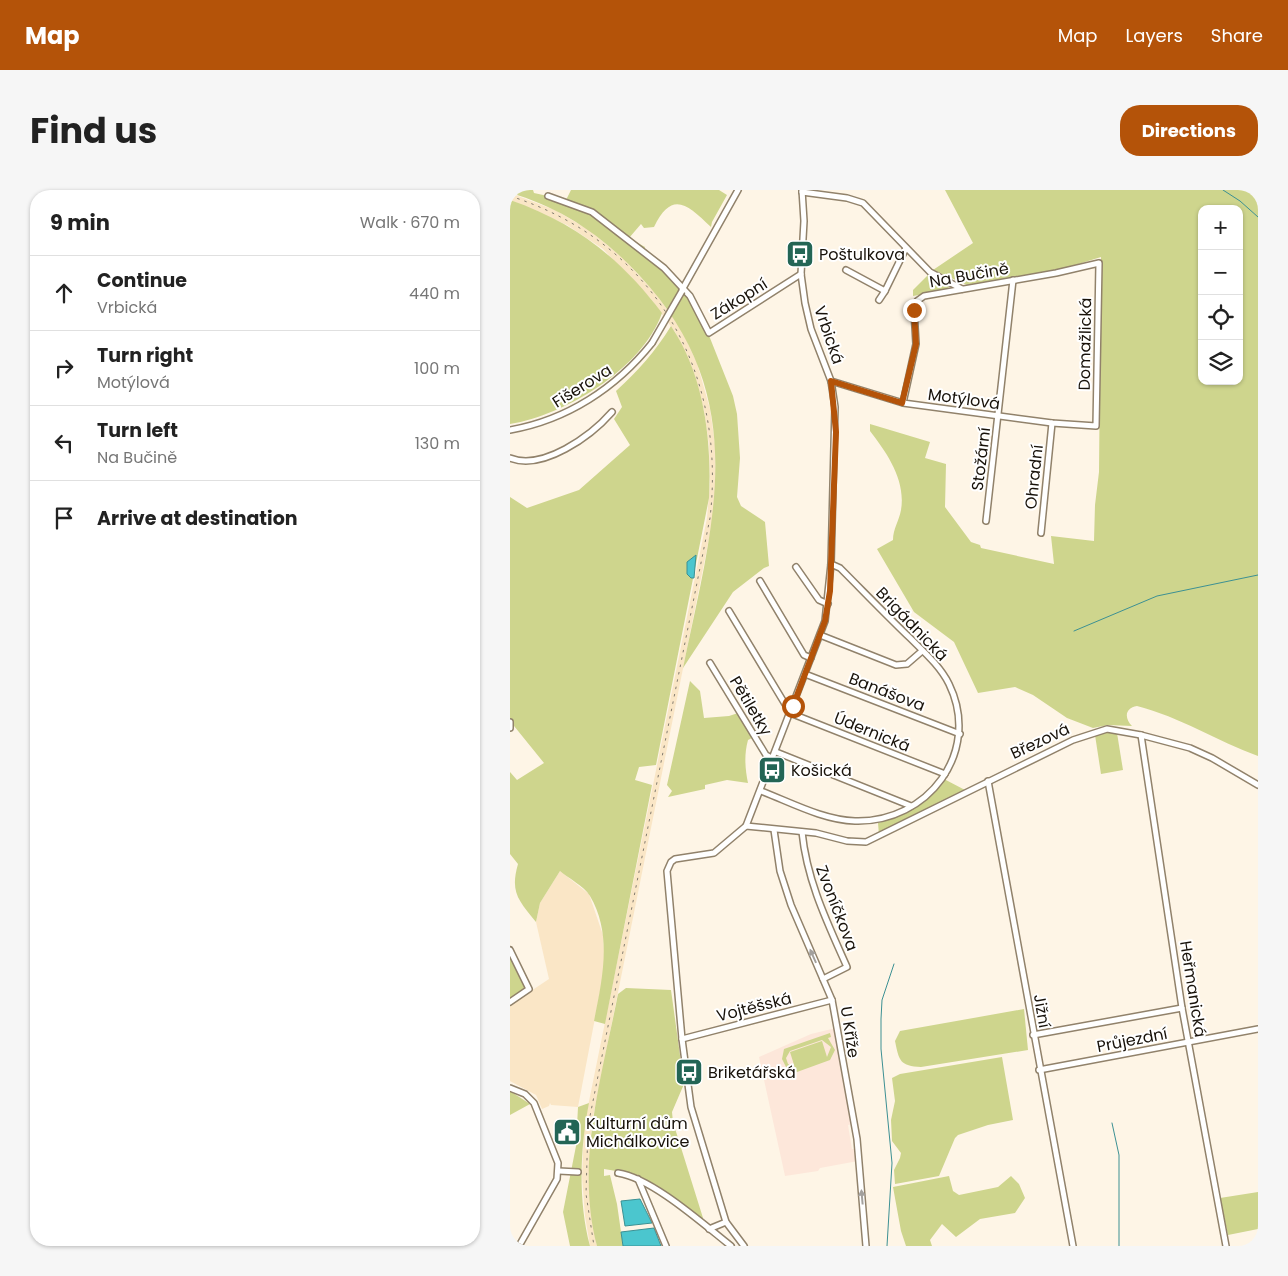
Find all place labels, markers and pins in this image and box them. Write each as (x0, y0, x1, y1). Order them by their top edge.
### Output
bus stop icon: Poštulkova (785, 239, 815, 269)
place label: Poštulkova (819, 243, 905, 266)
bus stop icon: Košická (757, 755, 787, 785)
place label: Košická (791, 759, 852, 782)
bus stop icon: Briketářská (674, 1057, 704, 1087)
place label: Briketářská (708, 1061, 796, 1084)
place label: Kulturní dům Michálkovice (586, 1112, 690, 1153)
public building icon: Kulturní dům Michálkovice (552, 1117, 582, 1147)

